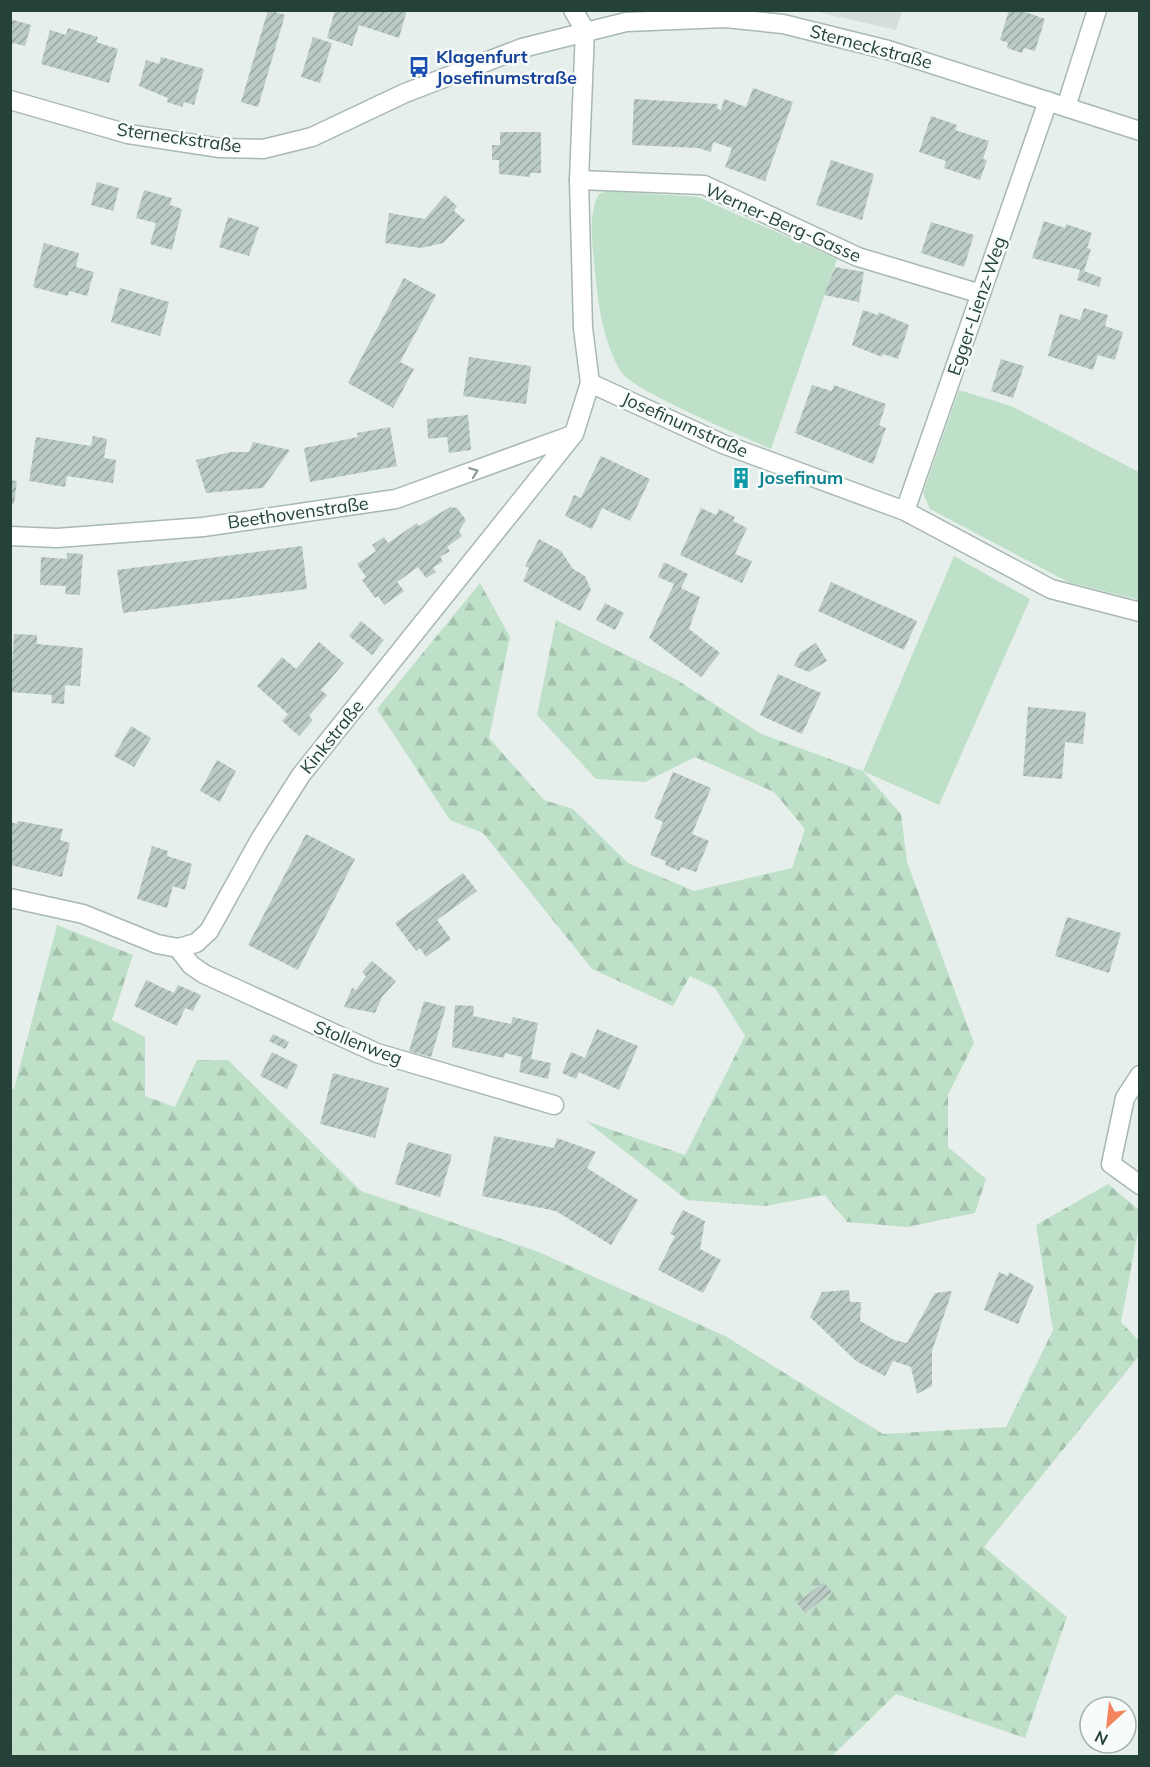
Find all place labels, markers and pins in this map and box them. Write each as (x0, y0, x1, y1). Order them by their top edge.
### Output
place label: Klagenfurt Josefinumstraße (436, 45, 577, 89)
bus stop icon: Klagenfurt Josefinumstraße (407, 55, 431, 79)
building icon: Josefinum (729, 466, 753, 490)
place label: Josefinum (758, 466, 843, 489)

